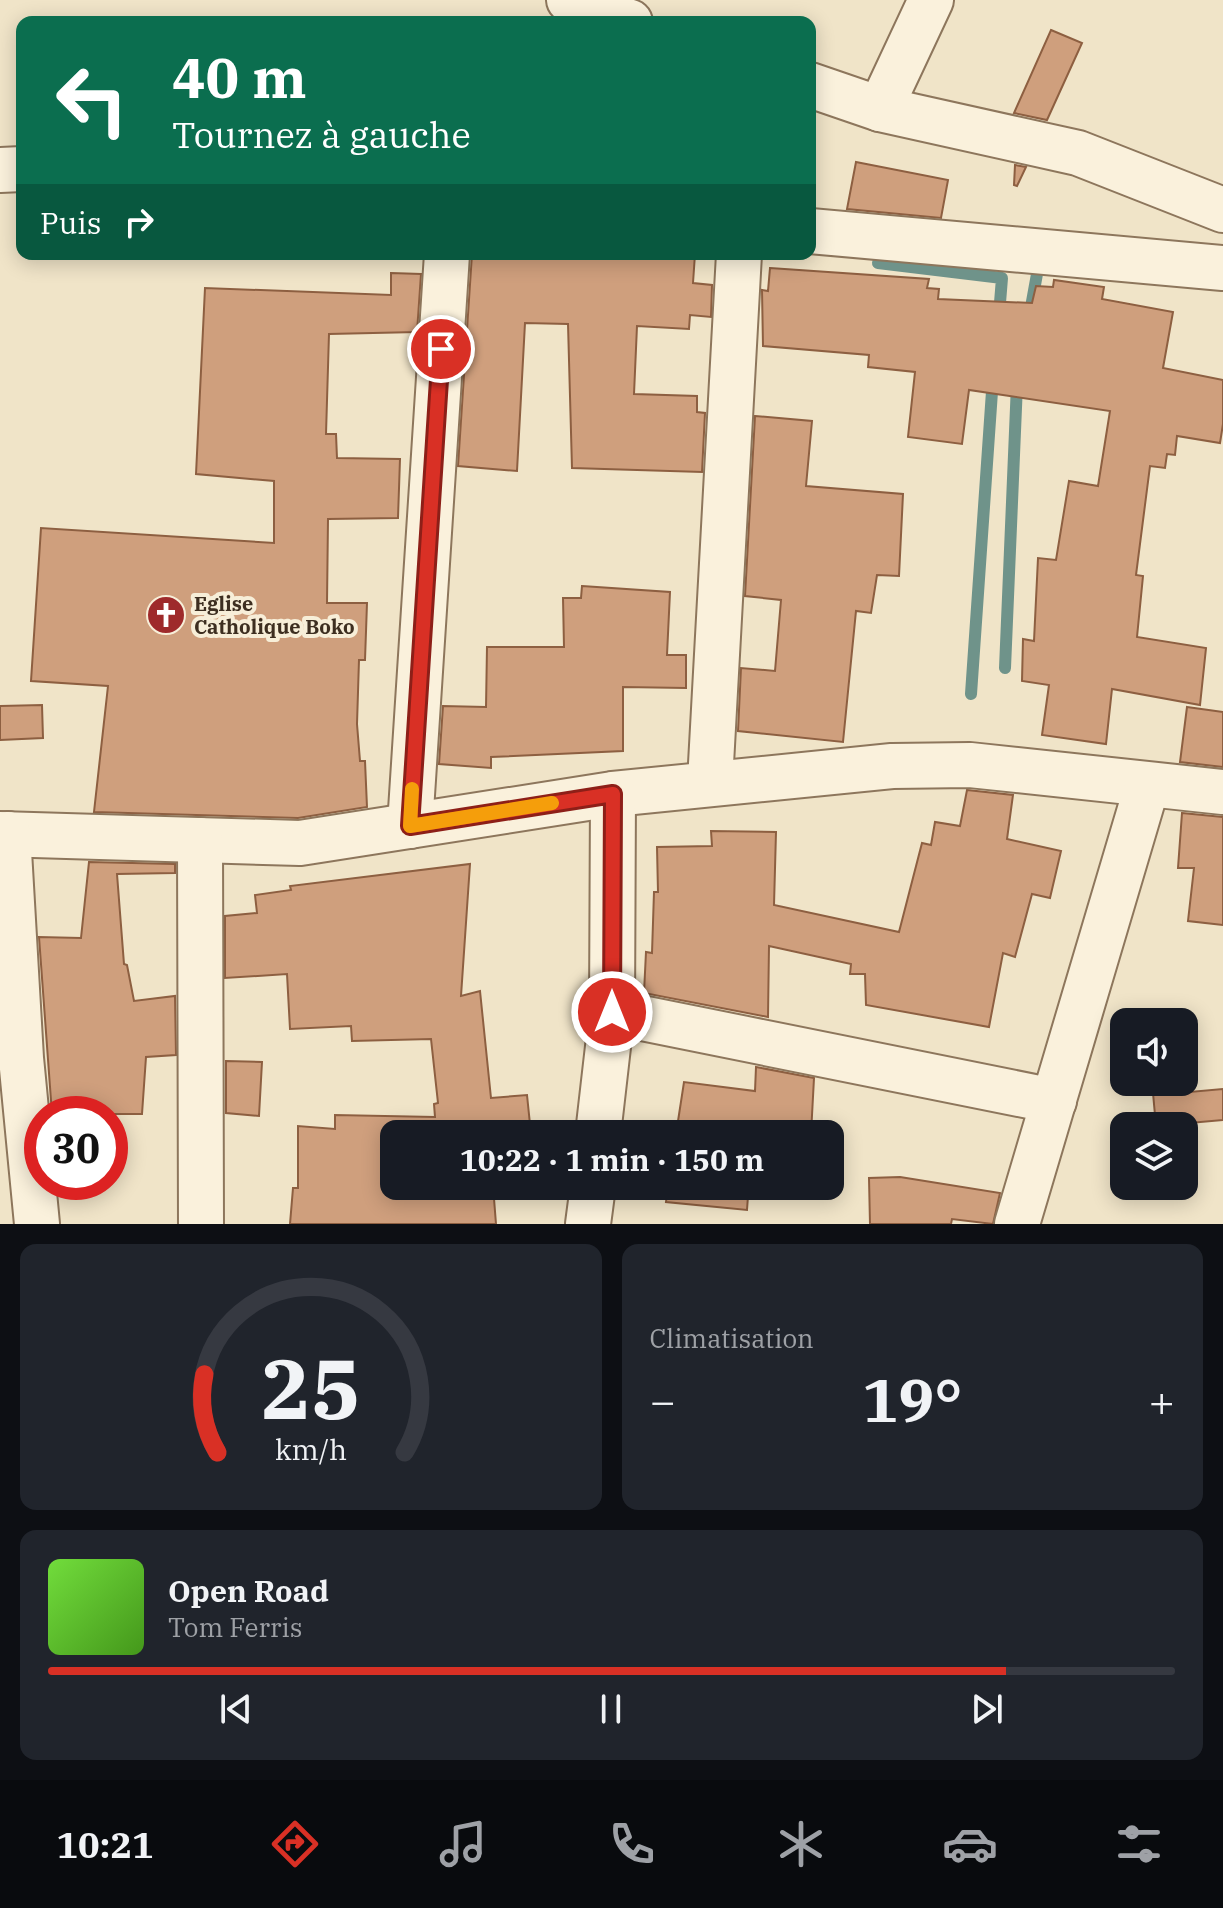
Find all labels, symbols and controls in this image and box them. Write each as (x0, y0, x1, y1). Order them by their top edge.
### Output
text: 40 m (172, 41, 307, 113)
icon: left (40, 48, 144, 152)
text: Tournez à gauche (172, 111, 471, 158)
icon: right (117, 200, 161, 244)
text: Puis (40, 203, 101, 242)
pin (407, 315, 475, 383)
icon: arrive (419, 327, 463, 371)
place label: Eglise Catholique Boko (194, 590, 355, 640)
church icon: Eglise Catholique Boko (145, 594, 187, 636)
position arrow (570, 970, 654, 1054)
map controls (1110, 1008, 1198, 1200)
button: sound (1110, 1008, 1198, 1096)
speed limit sign: 30 (24, 1096, 128, 1200)
button: layers (1110, 1112, 1198, 1200)
text: 10:22 · 1 min · 150 m (460, 1140, 764, 1179)
text: Climatisation (650, 1321, 814, 1355)
text: 25 (261, 1334, 361, 1442)
text: 19° (862, 1360, 962, 1439)
text: − (650, 1372, 676, 1429)
text: + (1149, 1372, 1175, 1429)
text: km/h (275, 1431, 347, 1468)
text: Open Road (168, 1571, 329, 1610)
text: Tom Ferris (168, 1610, 302, 1644)
icon: previous (214, 1687, 258, 1731)
icon: pause (589, 1687, 633, 1731)
icon: next (965, 1687, 1009, 1731)
icon: directions (267, 1816, 323, 1872)
icon: music (435, 1816, 491, 1872)
icon: phone (604, 1816, 660, 1872)
icon: climate (773, 1816, 829, 1872)
icon: car (942, 1816, 998, 1872)
icon: filters (1111, 1816, 1167, 1872)
text: 10:21 (56, 1821, 154, 1868)

